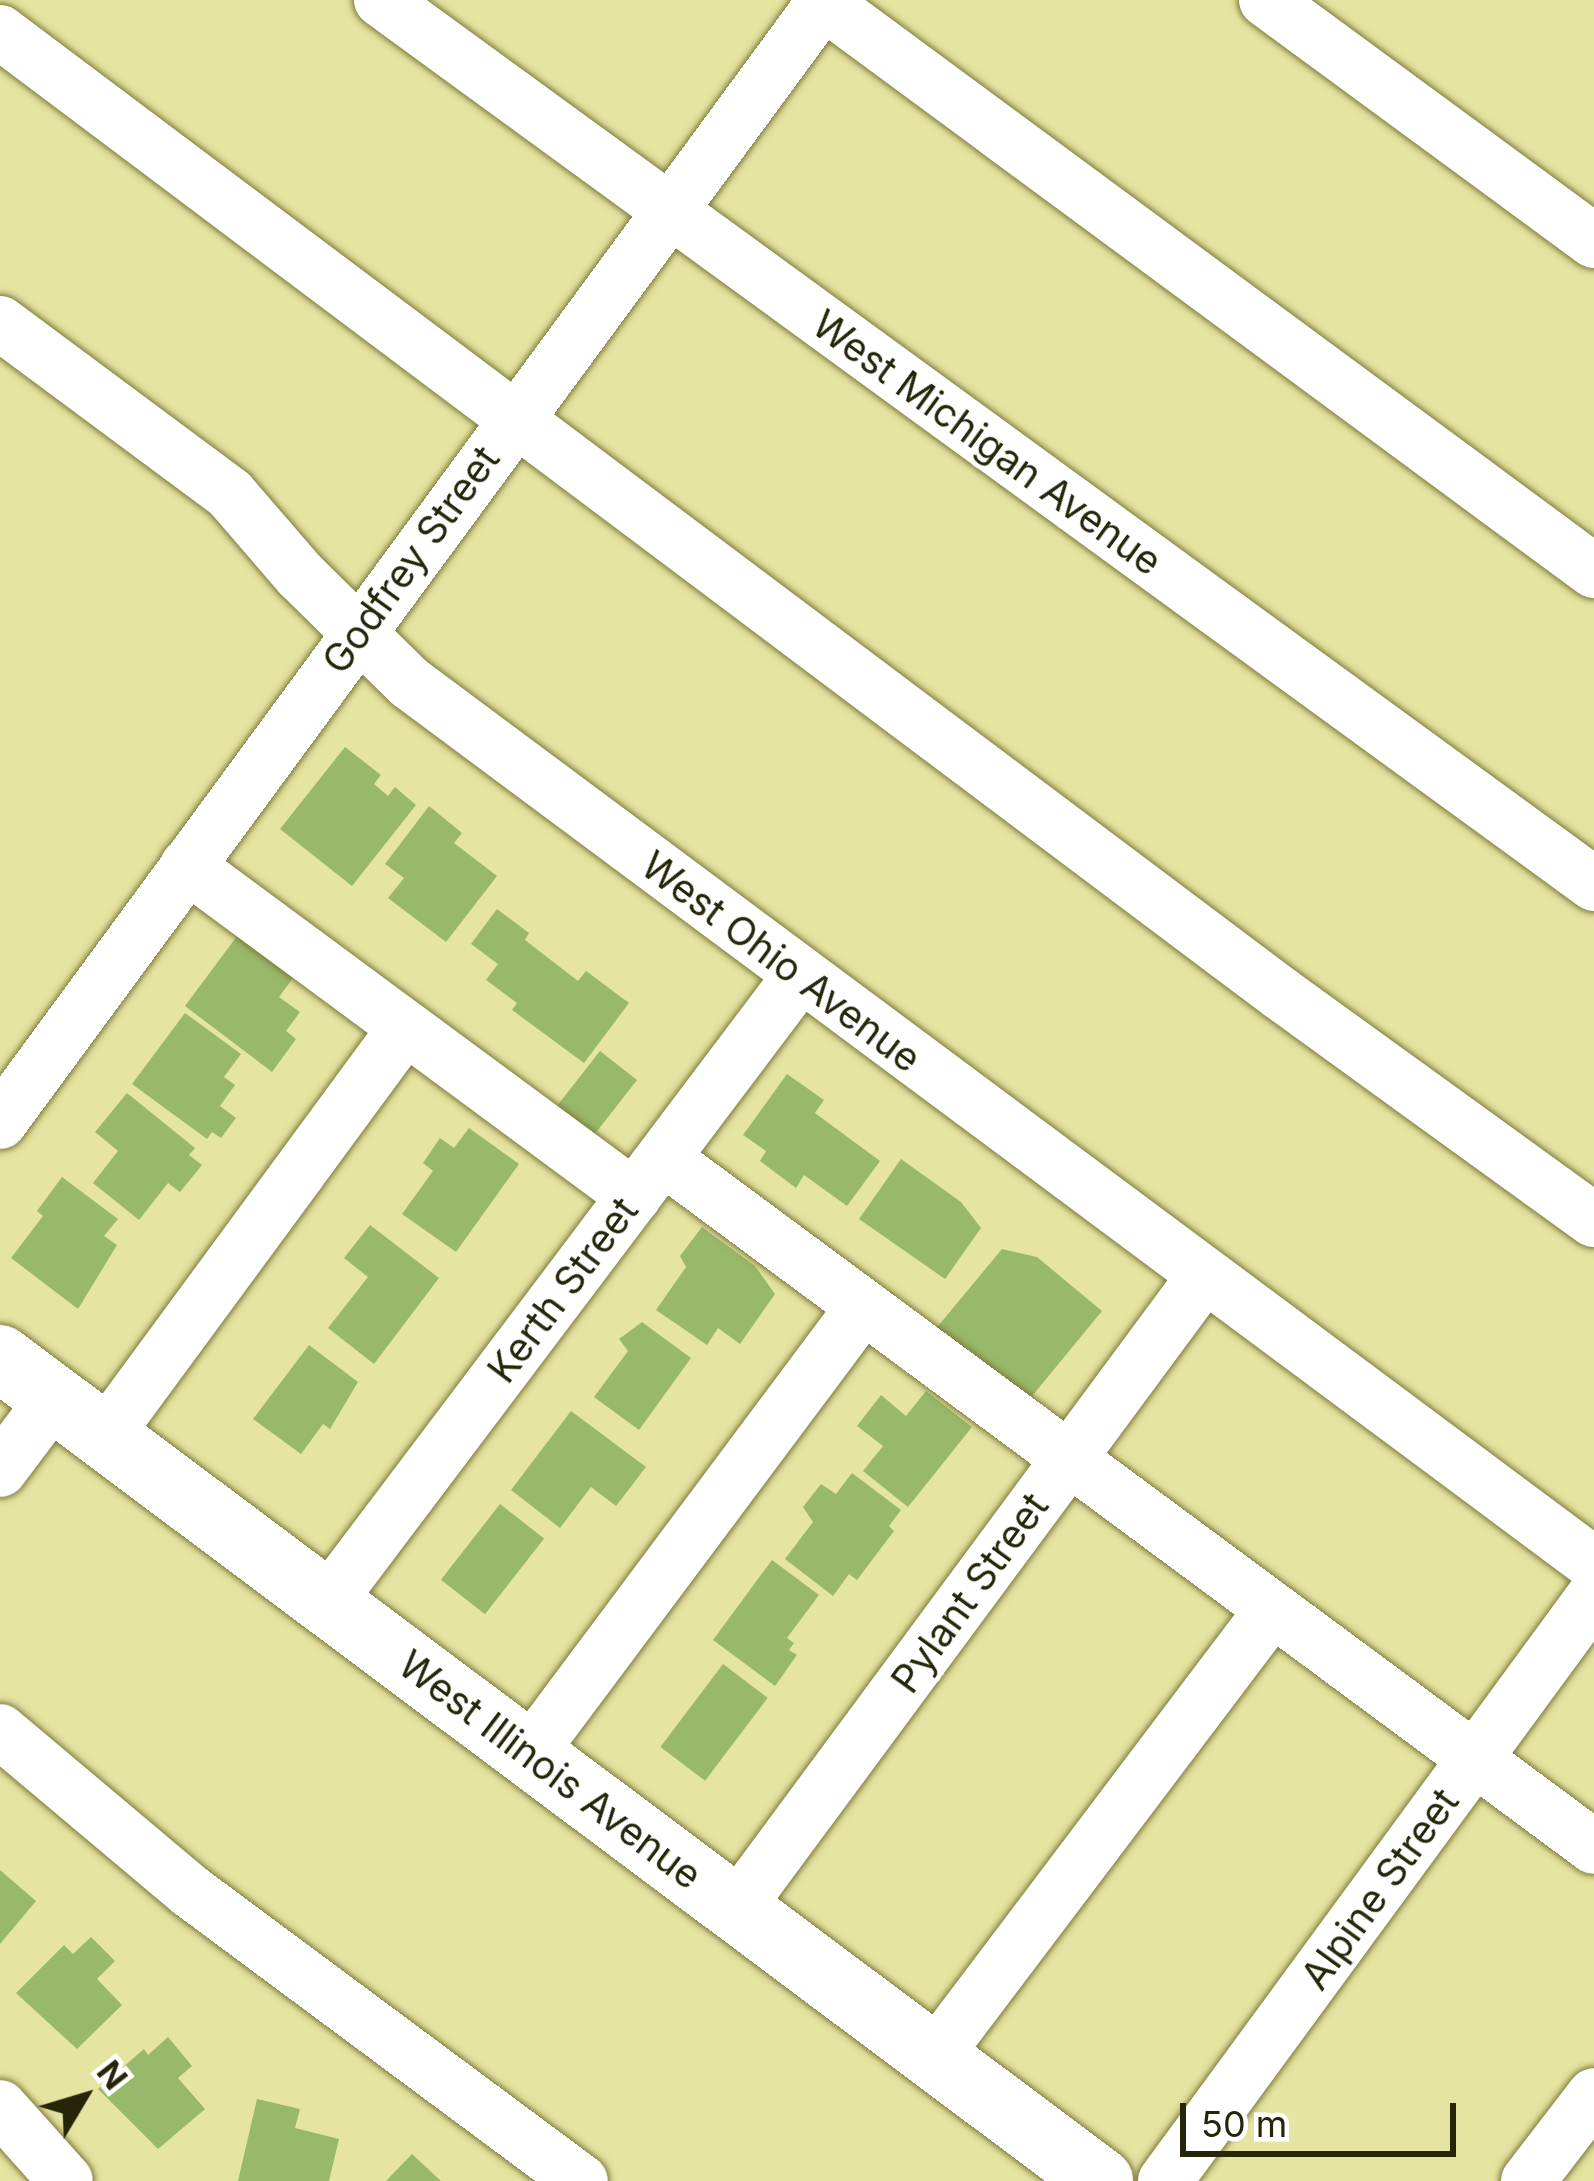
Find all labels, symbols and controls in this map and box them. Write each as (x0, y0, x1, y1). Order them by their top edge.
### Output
street label: West Michigan Avenue (803, 301, 1171, 585)
street label: Godfrey Street (313, 437, 509, 683)
street label: West Ohio Avenue (632, 842, 930, 1082)
street label: Kerth Street (478, 1188, 648, 1392)
street label: Pylant Street (882, 1484, 1058, 1702)
street label: West Illinois Avenue (389, 1641, 711, 1899)
street label: Alpine Street (1292, 1780, 1468, 1998)
north arrow (24, 2037, 144, 2157)
text: N (89, 2053, 136, 2097)
scale bar (1186, 2079, 1462, 2153)
text: 50 m (1201, 2102, 1287, 2146)

